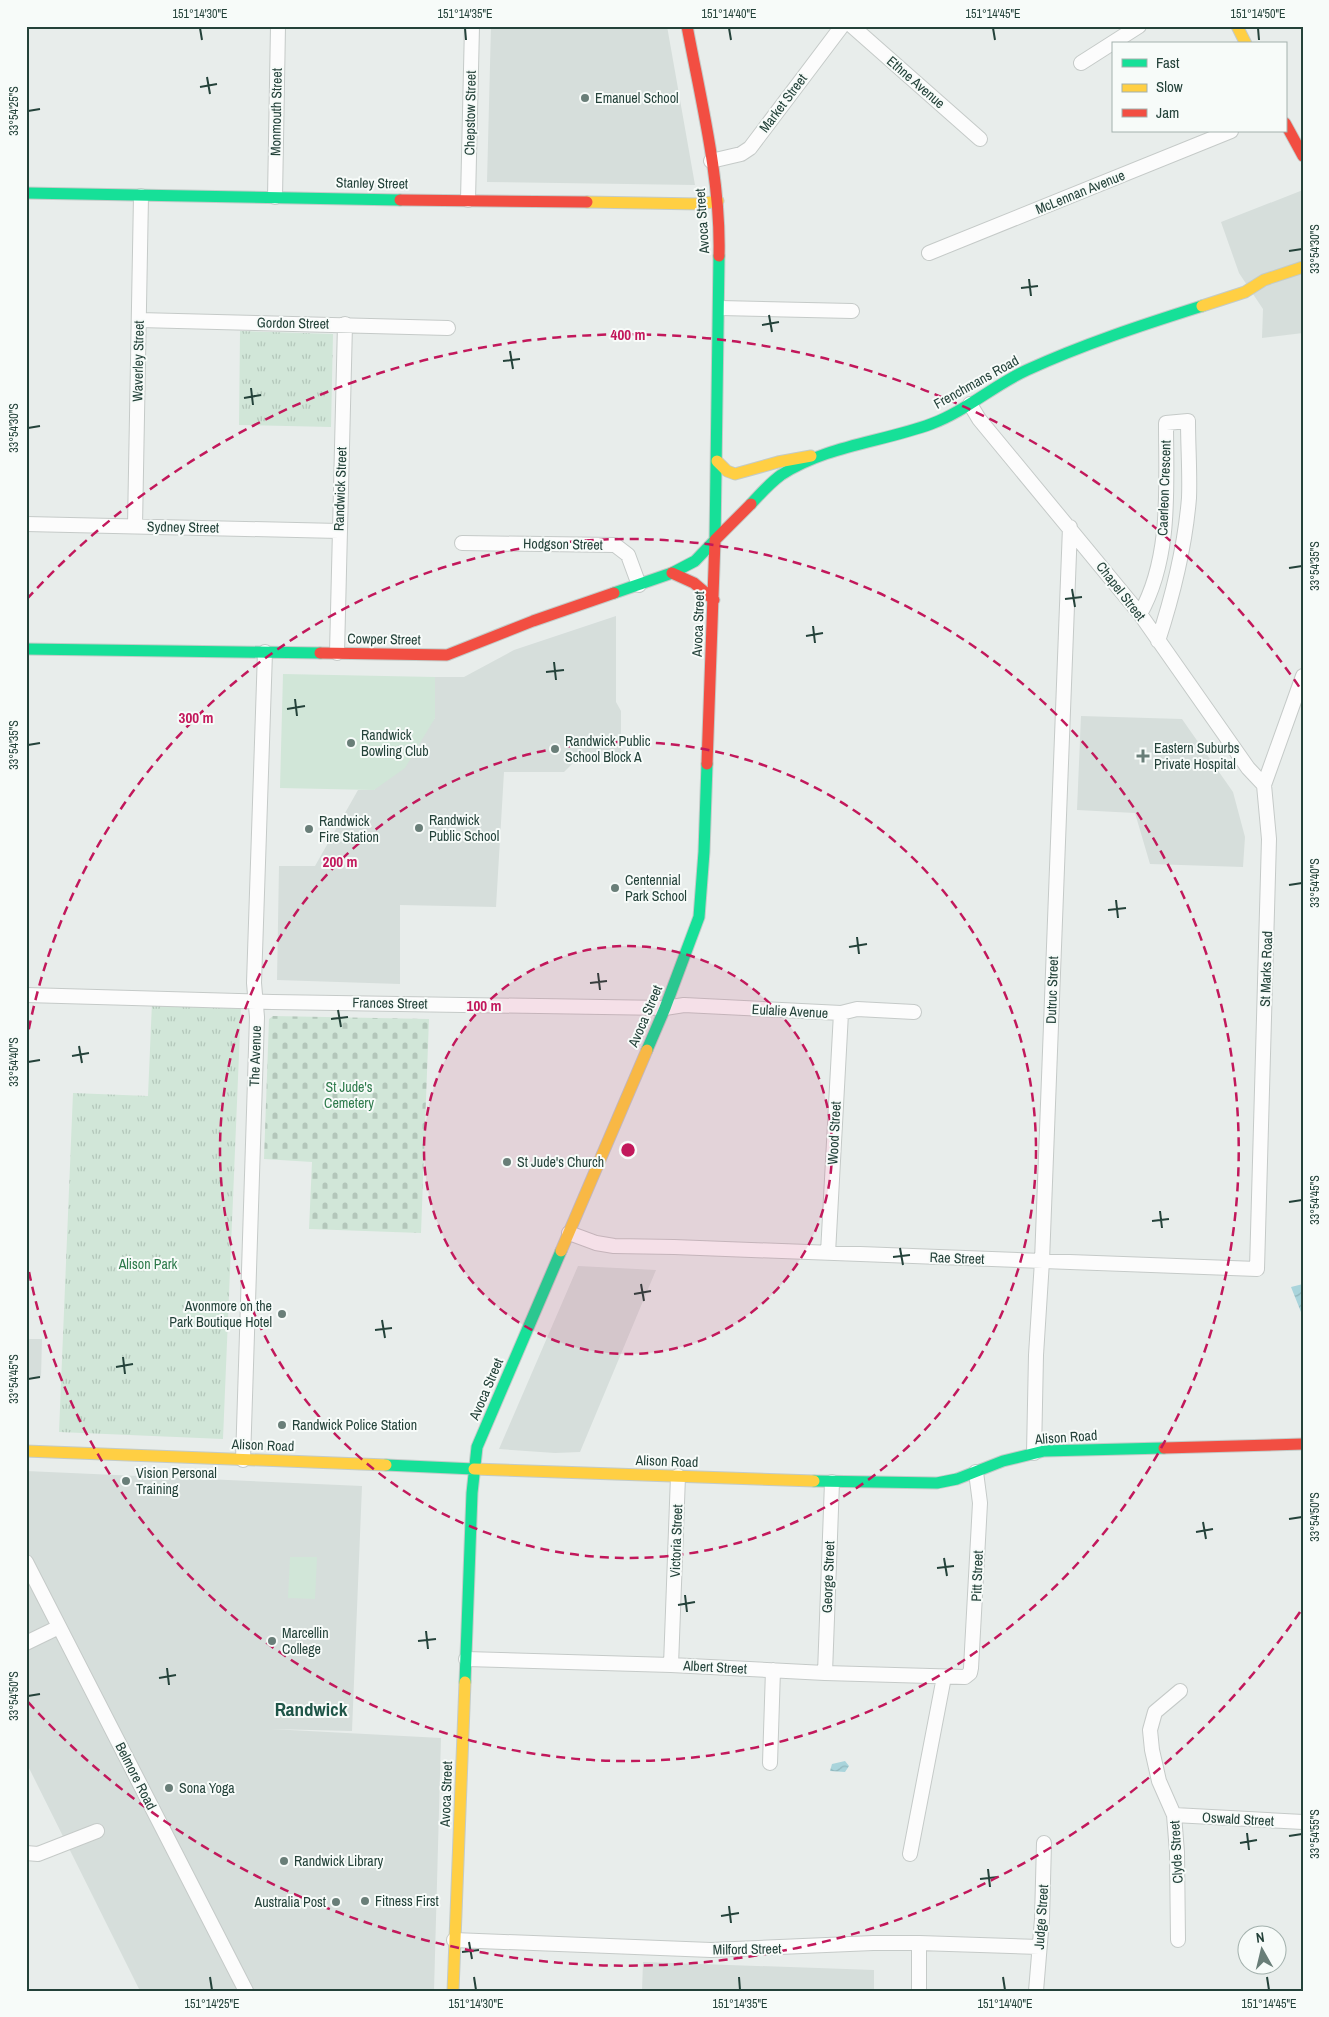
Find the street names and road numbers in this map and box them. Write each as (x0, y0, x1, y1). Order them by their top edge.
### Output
street label: Ethne Avenue (883, 52, 949, 112)
street label: Monmouth Street (266, 68, 286, 156)
street label: Chepstow Street (460, 70, 480, 156)
street label: Market Street (755, 70, 811, 136)
street label: McLennan Avenue (1033, 166, 1127, 218)
street label: Stanley Street (336, 173, 408, 193)
street label: Avoca Street (691, 188, 713, 255)
street label: Gordon Street (257, 313, 329, 333)
street label: Waverley Street (128, 320, 148, 402)
street label: Frenchmans Road (930, 351, 1022, 413)
street label: Caerleon Crescent (1153, 440, 1175, 536)
street label: Randwick Street (330, 447, 350, 531)
street label: Sydney Street (147, 517, 219, 537)
street label: Hodgson Street (523, 534, 603, 554)
street label: Chapel Street (1092, 558, 1150, 624)
street label: Avoca Street (688, 591, 708, 658)
street label: Cowper Street (347, 629, 421, 649)
street label: St Marks Road (1256, 931, 1276, 1007)
street label: Dutruc Street (1042, 956, 1062, 1024)
street label: Avoca Street (624, 982, 666, 1051)
street label: Frances Street (352, 993, 428, 1013)
street label: Eulalie Avenue (751, 1000, 829, 1022)
street label: The Avenue (245, 1025, 265, 1087)
street label: Wood Street (823, 1101, 845, 1165)
street label: Rae Street (929, 1248, 985, 1268)
street label: Avoca Street (465, 1355, 507, 1424)
street label: Alison Road (1033, 1426, 1098, 1448)
street label: Alison Road (230, 1435, 295, 1455)
street label: Alison Road (634, 1451, 699, 1471)
street label: Victoria Street (666, 1504, 686, 1578)
street label: George Street (818, 1541, 838, 1613)
street label: Pitt Street (967, 1550, 987, 1602)
street label: Albert Street (682, 1656, 747, 1678)
street label: Belmore Road (111, 1739, 161, 1813)
street label: Avoca Street (436, 1761, 456, 1828)
street label: Oswald Street (1202, 1808, 1274, 1830)
street label: Clyde Street (1165, 1820, 1187, 1884)
street label: Judge Street (1030, 1884, 1052, 1950)
street label: Milford Street (712, 1939, 782, 1959)

